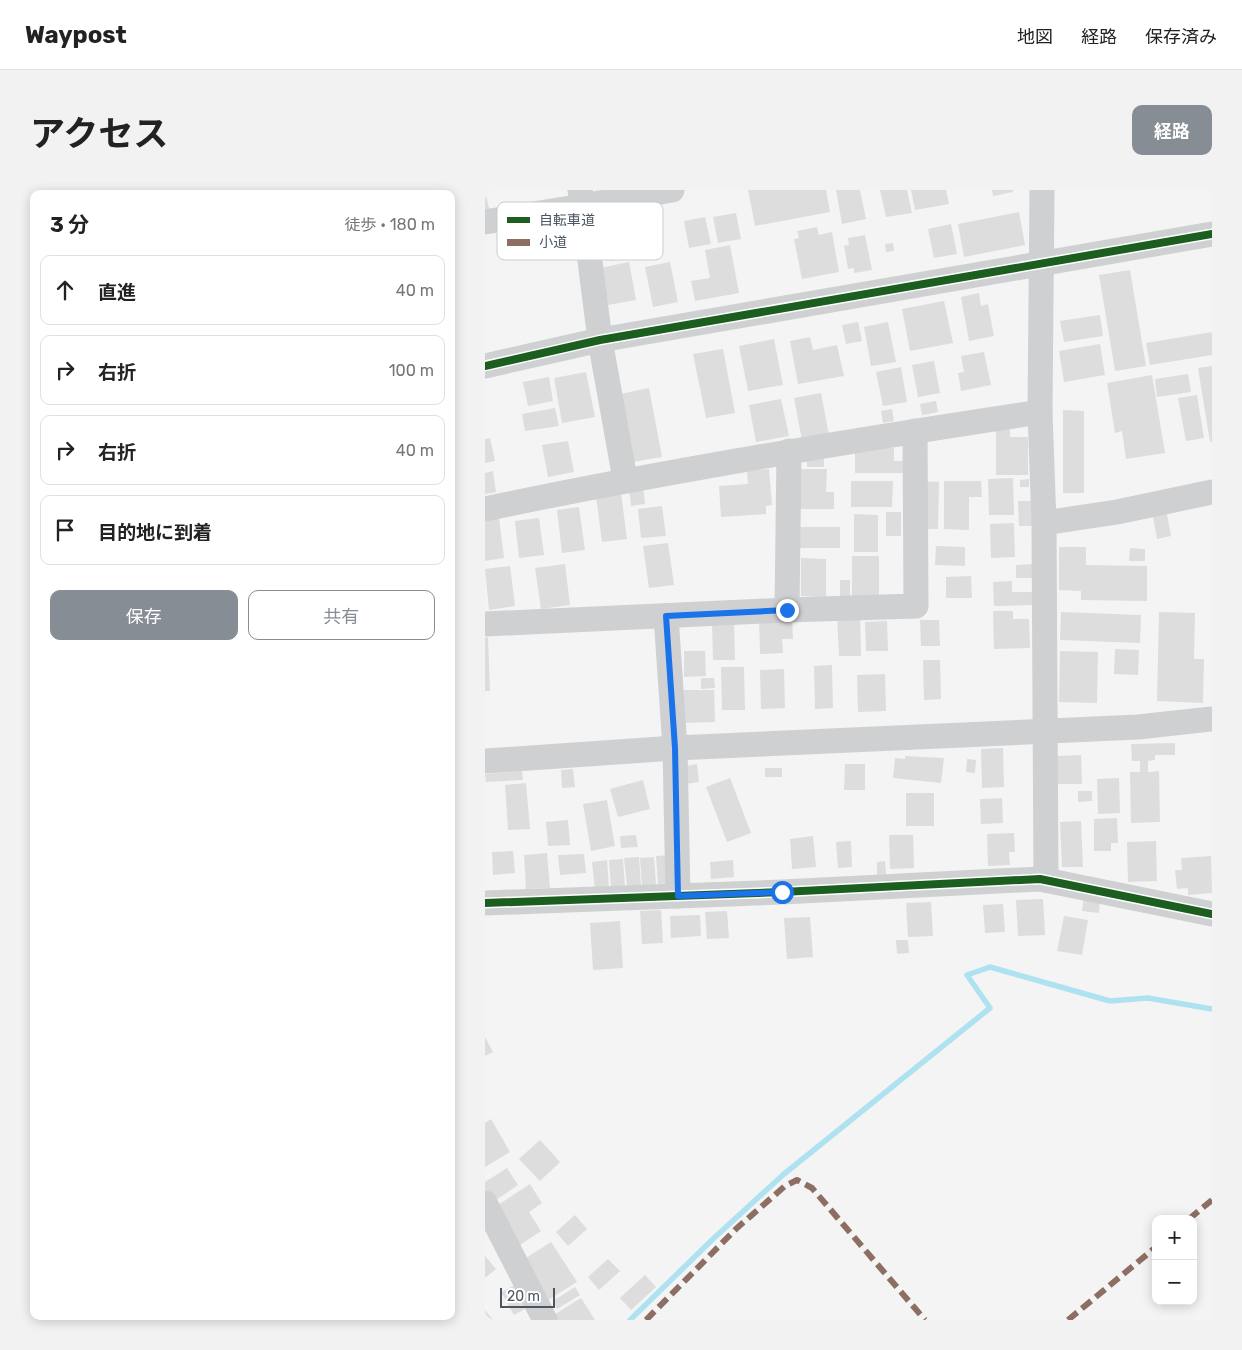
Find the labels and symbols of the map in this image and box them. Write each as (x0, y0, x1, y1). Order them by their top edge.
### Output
legend (497, 202, 663, 260)
text: 自転車道 (539, 212, 595, 229)
text: 小道 (539, 234, 567, 251)
route end (776, 599, 799, 622)
route start (771, 881, 794, 904)
scale bar (500, 1285, 555, 1308)

